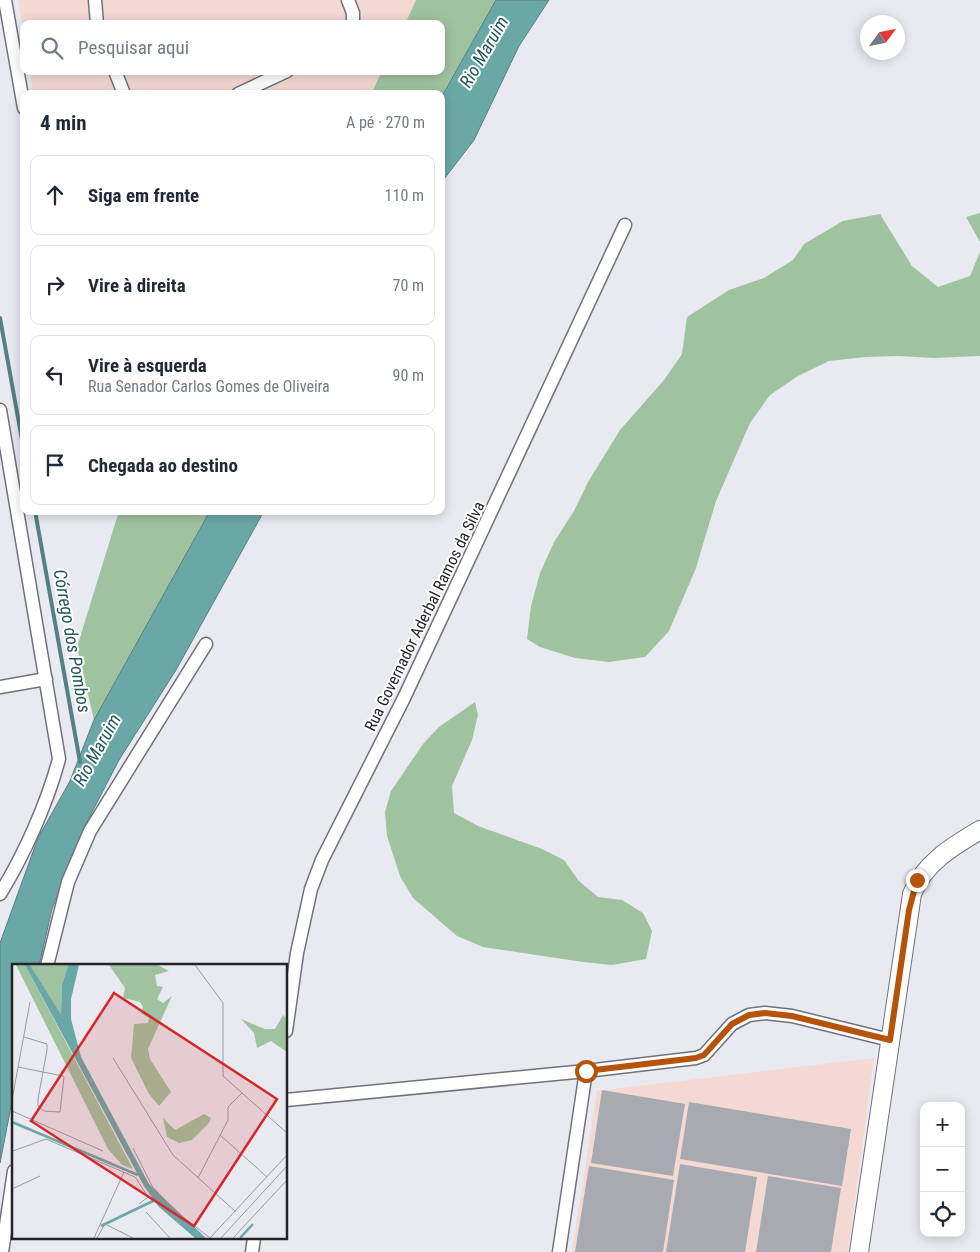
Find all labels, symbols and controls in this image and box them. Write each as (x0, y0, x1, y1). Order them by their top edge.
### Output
water label: Rio Maruim (455, 12, 512, 91)
north arrow (860, 15, 905, 60)
search box (20, 20, 445, 75)
icon: search (38, 34, 66, 62)
text: Pesquisar aqui (78, 36, 189, 59)
text: 4 min (40, 111, 87, 135)
text: A pé · 270 m (346, 113, 425, 132)
icon: ahead (41, 181, 69, 209)
text: Siga em frente (88, 184, 199, 207)
text: 110 m (385, 186, 424, 205)
icon: right (41, 271, 69, 299)
text: Vire à direita (88, 274, 186, 297)
text: 70 m (392, 276, 424, 295)
text: Vire à esquerda (88, 354, 207, 377)
icon: left (41, 361, 69, 389)
text: 90 m (392, 366, 424, 385)
text: Rua Senador Carlos Gomes de Oliveira (88, 377, 330, 396)
icon: arrive (41, 451, 69, 479)
text: Chegada ao destino (88, 454, 238, 477)
street label: Rua Governador Aderbal Ramos da Silva (360, 498, 488, 734)
water label: Córrego dos Pombos (50, 568, 95, 714)
water label: Rio Maruim (68, 710, 125, 789)
route end (906, 869, 929, 892)
inset map (12, 964, 288, 1240)
route start (575, 1060, 598, 1083)
map controls (920, 1102, 965, 1237)
button: + (920, 1102, 965, 1147)
button: − (920, 1147, 965, 1192)
button: locate (920, 1192, 965, 1237)

